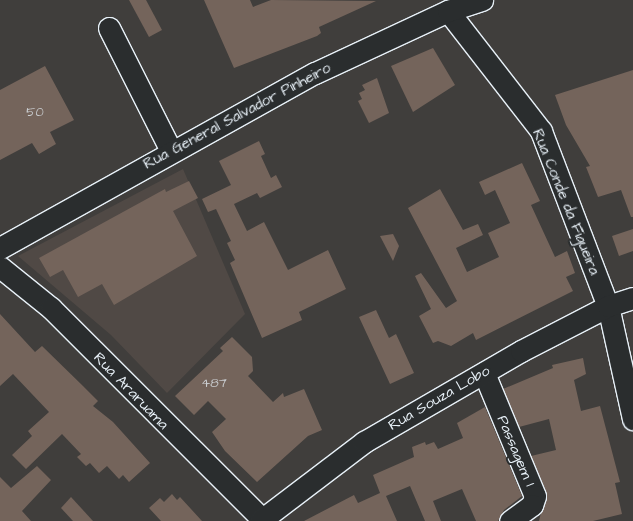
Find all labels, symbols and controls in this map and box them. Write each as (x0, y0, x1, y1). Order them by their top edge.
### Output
street label: Rua General Salvador Pinheiro (140, 59, 334, 173)
house number: 50 (26, 104, 44, 120)
street label: Rua Conde da Figueira (528, 126, 604, 278)
street label: Rua Araruama (90, 349, 172, 433)
street label: Rua Souza Lobo (385, 362, 493, 434)
house number: 487 (201, 375, 227, 391)
street label: Passagem 1 (493, 413, 539, 489)

